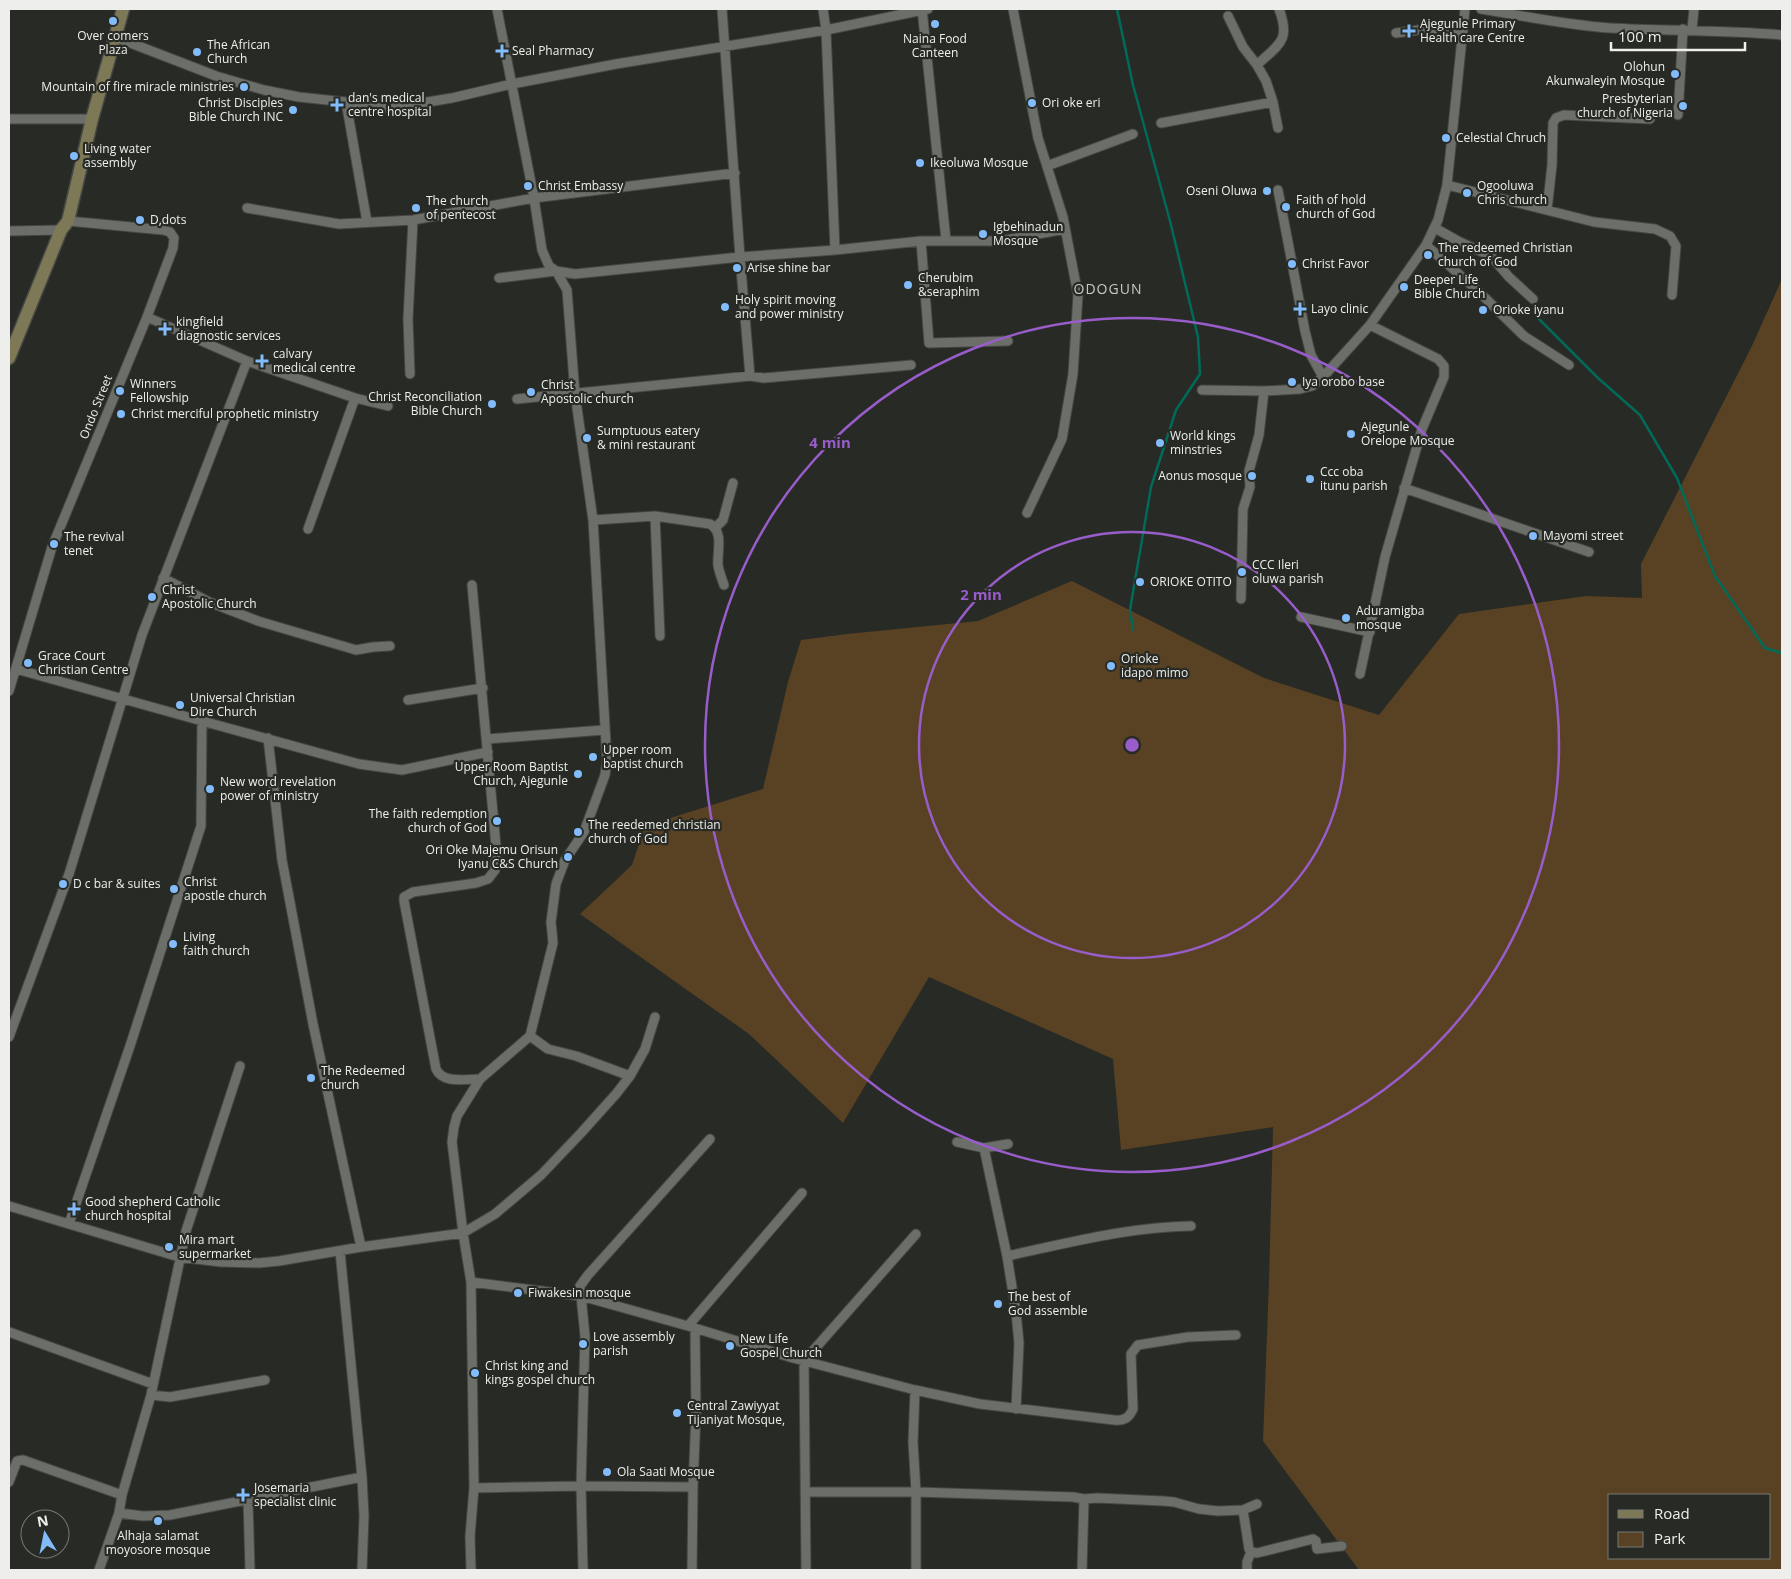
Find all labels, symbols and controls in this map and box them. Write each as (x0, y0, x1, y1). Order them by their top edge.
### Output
marker: Over comers Plaza (107, 15, 119, 27)
place label: Ajegunle Primary Health care Centre (1420, 15, 1525, 46)
marker: Naina Food Canteen (929, 18, 941, 30)
scale bar (1611, 20, 1745, 52)
marker: Ajegunle Primary Health care Centre (1402, 24, 1416, 38)
text: 100 m (1618, 26, 1662, 46)
place label: Over comers Plaza (77, 27, 149, 58)
place label: Naina Food Canteen (903, 30, 967, 61)
place label: The African Church (207, 36, 270, 67)
place label: Seal Pharmacy (512, 42, 595, 59)
marker: Seal Pharmacy (496, 45, 508, 57)
marker: The African Church (191, 46, 203, 58)
place label: Olohun Akunwaleyin Mosque (1546, 58, 1665, 89)
marker: Olohun Akunwaleyin Mosque (1669, 68, 1681, 80)
place label: Mountain of fire miracle ministries (41, 78, 234, 95)
marker: Mountain of fire miracle ministries (238, 81, 250, 93)
place label: dan's medical centre hospital (348, 89, 432, 120)
place label: Presbyterian church of Nigeria (1577, 90, 1673, 121)
place label: Christ Disciples Bible Church INC (189, 94, 283, 125)
place label: Ori oke eri (1042, 94, 1100, 111)
marker: Ori oke eri (1026, 97, 1038, 109)
marker: dan's medical centre hospital (330, 98, 344, 112)
marker: Presbyterian church of Nigeria (1677, 100, 1689, 112)
marker: Christ Disciples Bible Church INC (287, 104, 299, 116)
place label: Celestial Chruch (1456, 129, 1546, 146)
marker: Celestial Chruch (1440, 132, 1452, 144)
place label: Living water assembly (84, 140, 151, 171)
marker: Living water assembly (68, 150, 80, 162)
place label: Ikeoluwa Mosque (930, 154, 1029, 171)
marker: Ikeoluwa Mosque (914, 157, 926, 169)
place label: Christ Embassy (538, 177, 624, 194)
place label: Ogooluwa Chris church (1477, 177, 1547, 208)
marker: Christ Embassy (522, 180, 534, 192)
place label: Oseni Oluwa (1186, 182, 1257, 199)
marker: Oseni Oluwa (1261, 185, 1273, 197)
marker: Ogooluwa Chris church (1461, 187, 1473, 199)
place label: Faith of hold church of God (1296, 191, 1375, 222)
place label: The church of pentecost (426, 192, 496, 223)
marker: Faith of hold church of God (1280, 201, 1292, 213)
marker: The church of pentecost (410, 202, 422, 214)
place label: D,dots (150, 211, 187, 228)
marker: D,dots (134, 214, 146, 226)
place label: Igbehinadun Mosque (993, 218, 1063, 249)
marker: Igbehinadun Mosque (977, 228, 989, 240)
place label: The redeemed Christian church of God (1438, 239, 1573, 270)
marker: The redeemed Christian church of God (1422, 249, 1434, 261)
place label: Christ Favor (1302, 255, 1369, 272)
marker: Christ Favor (1286, 258, 1298, 270)
place label: Arise shine bar (747, 259, 830, 276)
marker: Arise shine bar (731, 262, 743, 274)
place label: Cherubim &seraphim (918, 269, 980, 300)
place label: Deeper Life Bible Church (1414, 271, 1485, 302)
marker: Cherubim &seraphim (902, 279, 914, 291)
district label: ODOGUN (1074, 279, 1142, 298)
marker: Deeper Life Bible Church (1398, 281, 1410, 293)
place label: Holy spirit moving and power ministry (735, 291, 845, 322)
place label: Layo clinic (1311, 300, 1368, 317)
marker: Holy spirit moving and power ministry (719, 301, 731, 313)
place label: Orioke iyanu (1493, 301, 1564, 318)
marker: Layo clinic (1293, 302, 1307, 316)
marker: Orioke iyanu (1477, 304, 1489, 316)
place label: kingfield diagnostic services (176, 313, 281, 344)
marker: kingfield diagnostic services (158, 322, 172, 336)
place label: calvary medical centre (273, 345, 356, 376)
marker: calvary medical centre (255, 354, 269, 368)
street label: Ondo Street (75, 372, 116, 441)
place label: Iya orobo base (1302, 373, 1385, 390)
place label: Winners Fellowship (130, 375, 189, 406)
place label: Christ Apostolic church (541, 376, 634, 407)
marker: Iya orobo base (1286, 376, 1298, 388)
marker: Winners Fellowship (114, 385, 126, 397)
marker: Christ Apostolic church (525, 386, 537, 398)
place label: Christ Reconciliation Bible Church (368, 388, 482, 419)
marker: Christ Reconciliation Bible Church (486, 398, 498, 410)
place label: Christ merciful prophetic ministry (131, 405, 320, 422)
marker: Christ merciful prophetic ministry (115, 408, 127, 420)
place label: Ajegunle Orelope Mosque (1361, 418, 1455, 449)
place label: Sumptuous eatery & mini restaurant (597, 422, 701, 453)
place label: World kings minstries (1170, 427, 1236, 458)
marker: Ajegunle Orelope Mosque (1345, 428, 1357, 440)
marker: Sumptuous eatery & mini restaurant (581, 432, 593, 444)
text: 4 min (809, 432, 851, 452)
marker: World kings minstries (1154, 437, 1166, 449)
place label: Ccc oba itunu parish (1320, 463, 1388, 494)
place label: Aonus mosque (1158, 467, 1242, 484)
marker: Aonus mosque (1246, 470, 1258, 482)
marker: Ccc oba itunu parish (1304, 473, 1316, 485)
place label: Mayomi street (1543, 527, 1624, 544)
place label: The revival tenet (64, 528, 124, 559)
marker: Mayomi street (1527, 530, 1539, 542)
marker: The revival tenet (48, 538, 60, 550)
place label: CCC Ileri oluwa parish (1252, 556, 1324, 587)
marker: CCC Ileri oluwa parish (1236, 566, 1248, 578)
place label: ORIOKE OTITO (1150, 573, 1232, 590)
marker: ORIOKE OTITO (1134, 576, 1146, 588)
place label: Christ Apostolic Church (162, 581, 257, 612)
text: 2 min (960, 584, 1002, 604)
marker: Christ Apostolic Church (146, 591, 158, 603)
place label: Aduramigba mosque (1356, 602, 1425, 633)
marker: Aduramigba mosque (1340, 612, 1352, 624)
place label: Grace Court Christian Centre (38, 647, 129, 678)
place label: Orioke idapo mimo (1121, 650, 1188, 681)
marker: Grace Court Christian Centre (22, 657, 34, 669)
marker: Orioke idapo mimo (1105, 660, 1117, 672)
place label: Universal Christian Dire Church (190, 689, 295, 720)
marker: Universal Christian Dire Church (174, 699, 186, 711)
centre of rings (1123, 736, 1141, 754)
place label: Upper room baptist church (603, 741, 683, 772)
marker: Upper room baptist church (587, 751, 599, 763)
place label: Upper Room Baptist Church, Ajegunle (455, 758, 568, 789)
marker: Upper Room Baptist Church, Ajegunle (572, 768, 584, 780)
place label: New word revelation power of ministry (220, 773, 336, 804)
marker: New word revelation power of ministry (204, 783, 216, 795)
place label: The faith redemption church of God (369, 805, 487, 836)
marker: The faith redemption church of God (491, 815, 503, 827)
place label: The reedemed christian church of God (588, 816, 721, 847)
marker: The reedemed christian church of God (572, 826, 584, 838)
place label: Ori Oke Majemu Orisun Iyanu C&S Church (426, 841, 558, 872)
marker: Ori Oke Majemu Orisun Iyanu C&S Church (562, 851, 574, 863)
place label: Christ apostle church (184, 873, 267, 904)
place label: D c bar & suites (73, 875, 161, 892)
marker: D c bar & suites (57, 878, 69, 890)
marker: Christ apostle church (168, 883, 180, 895)
place label: Living faith church (183, 928, 250, 959)
marker: Living faith church (167, 938, 179, 950)
place label: The Redeemed church (321, 1062, 405, 1093)
marker: The Redeemed church (305, 1072, 317, 1084)
place label: Good shepherd Catholic church hospital (85, 1193, 220, 1224)
marker: Good shepherd Catholic church hospital (67, 1202, 81, 1216)
place label: Mira mart supermarket (179, 1231, 251, 1262)
marker: Mira mart supermarket (163, 1241, 175, 1253)
place label: Fiwakesin mosque (528, 1284, 631, 1301)
marker: Fiwakesin mosque (512, 1287, 524, 1299)
place label: The best of God assemble (1008, 1288, 1088, 1319)
marker: The best of God assemble (992, 1298, 1004, 1310)
place label: Love assembly parish (593, 1328, 676, 1359)
place label: New Life Gospel Church (740, 1330, 822, 1361)
marker: Love assembly parish (577, 1338, 589, 1350)
marker: New Life Gospel Church (724, 1340, 736, 1352)
place label: Christ king and kings gospel church (485, 1357, 595, 1388)
marker: Christ king and kings gospel church (469, 1367, 481, 1379)
place label: Central Zawiyyat Tijaniyat Mosque, (687, 1397, 785, 1428)
marker: Central Zawiyyat Tijaniyat Mosque, (671, 1407, 683, 1419)
place label: Ola Saati Mosque (617, 1463, 715, 1480)
marker: Ola Saati Mosque (601, 1466, 613, 1478)
place label: Josemaria specialist clinic (253, 1479, 337, 1510)
marker: Josemaria specialist clinic (236, 1488, 250, 1502)
legend (1608, 1494, 1771, 1559)
text: Road (1654, 1503, 1690, 1523)
north arrow (20, 1509, 70, 1559)
text: N (35, 1510, 50, 1531)
marker: Alhaja salamat moyosore mosque (152, 1515, 164, 1527)
place label: Alhaja salamat moyosore mosque (106, 1527, 211, 1558)
text: Park (1654, 1528, 1685, 1548)

